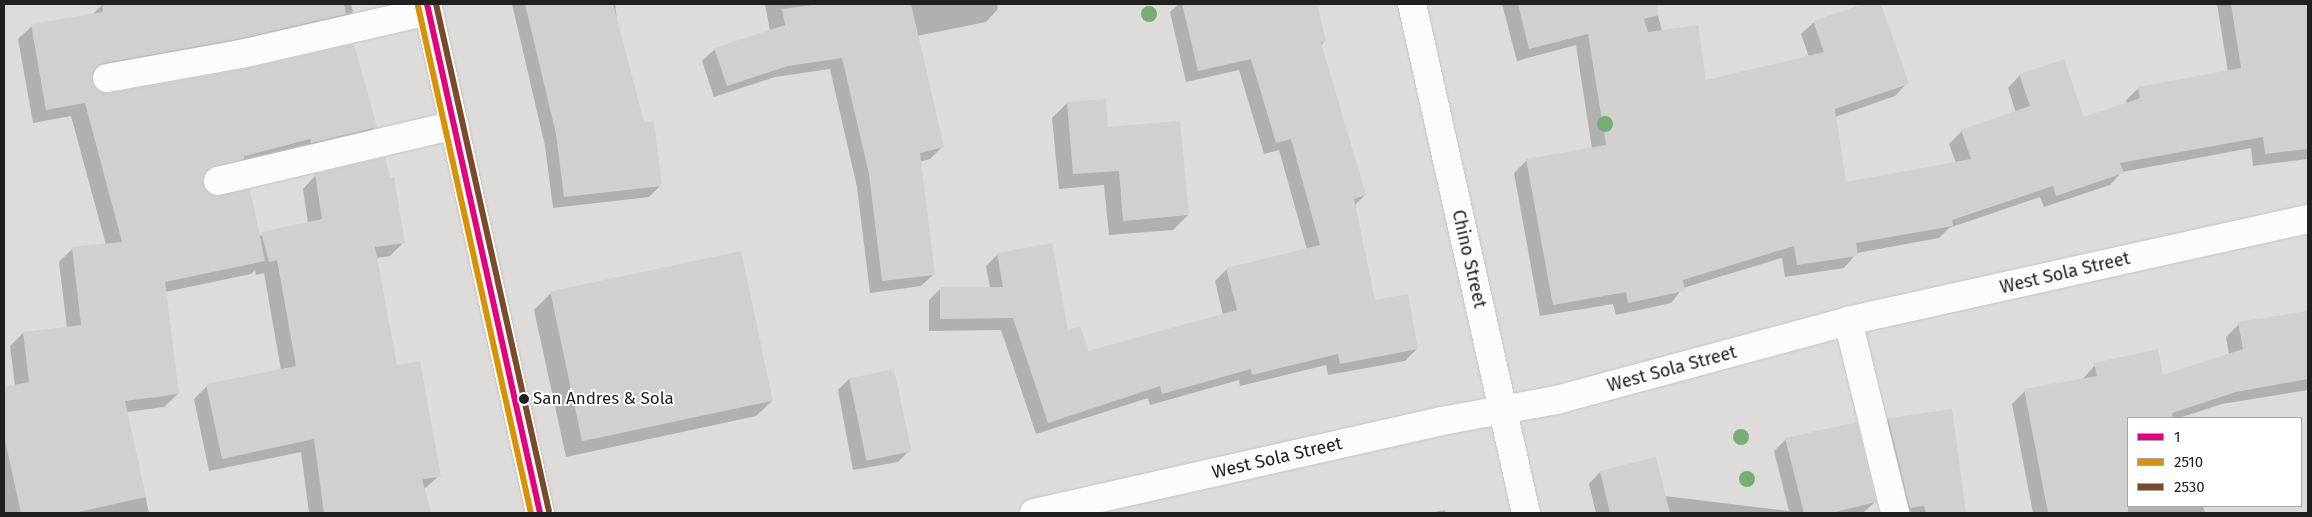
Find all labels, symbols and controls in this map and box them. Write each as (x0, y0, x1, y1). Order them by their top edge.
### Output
street label: Chino Street (1447, 208, 1491, 310)
street label: West Sola Street (1998, 248, 2132, 298)
street label: West Sola Street (1605, 341, 1739, 397)
place label: San Andres & Sola (533, 389, 674, 409)
marker: San Andres & Sola (519, 394, 529, 404)
legend (2127, 417, 2302, 507)
text: 1 (2174, 428, 2181, 446)
street label: West Sola Street (1210, 433, 1344, 483)
text: 2510 (2174, 453, 2203, 471)
text: 2530 (2174, 478, 2205, 496)

